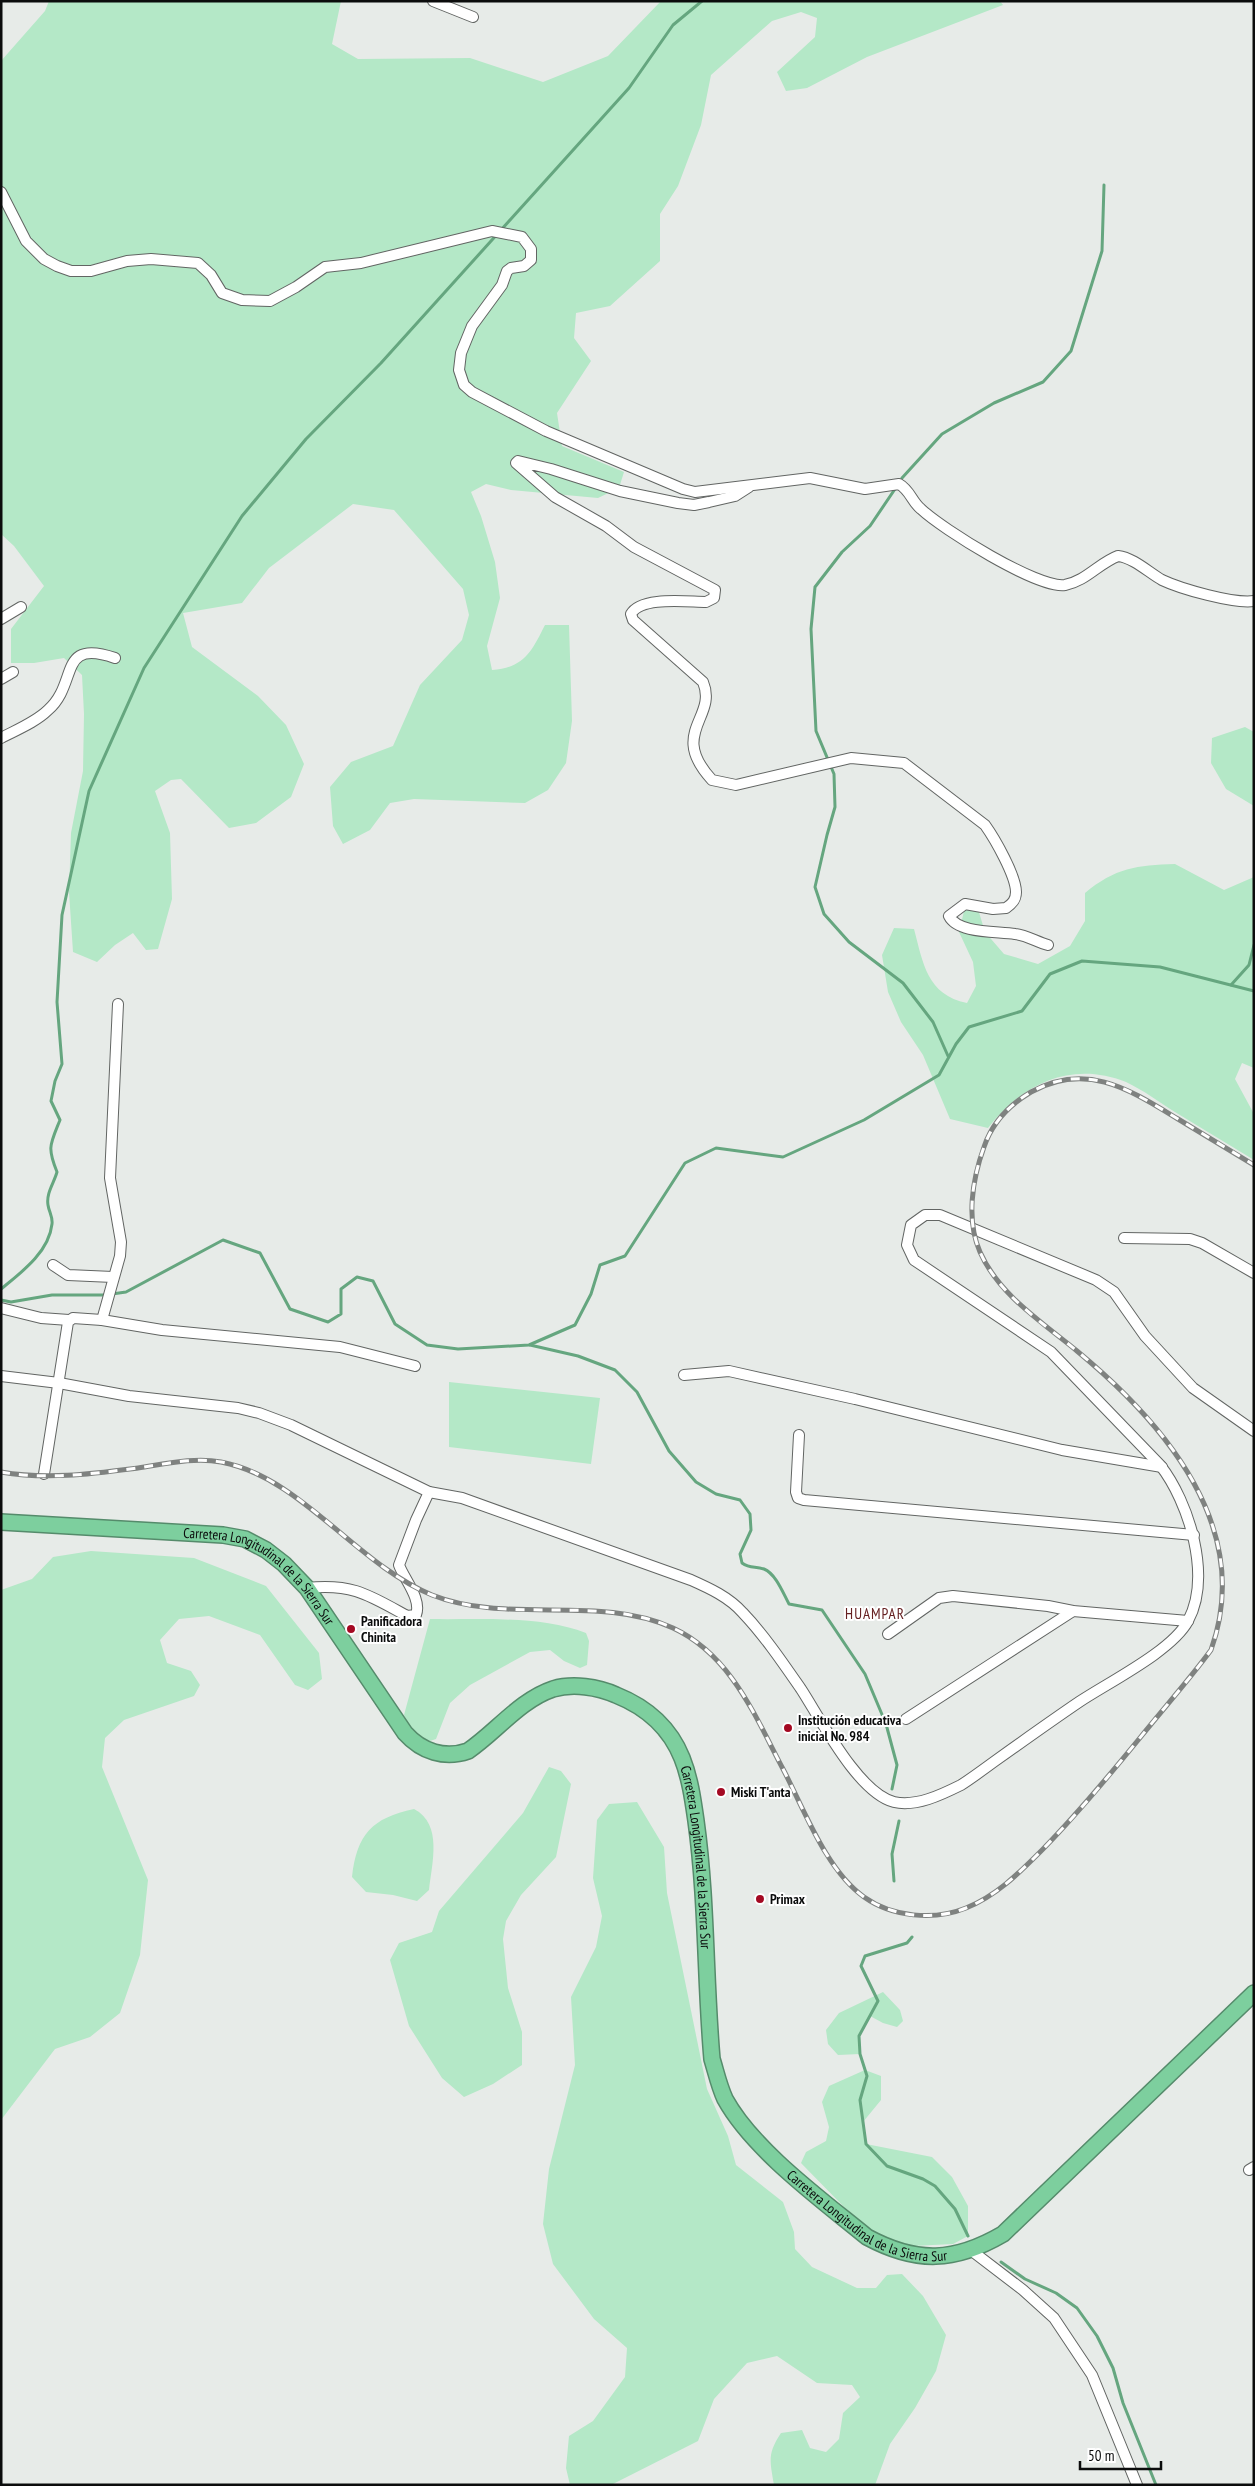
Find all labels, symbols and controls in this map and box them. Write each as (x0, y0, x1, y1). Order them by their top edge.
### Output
street label: Carretera Longitudinal de la Sierra Sur (183, 1524, 339, 1629)
district label: HUAMPAR (845, 1604, 905, 1623)
place label: Panificadora Chinita (361, 1612, 422, 1646)
marker: Panificadora Chinita (345, 1623, 357, 1635)
place label: Institución educativa inicial No. 984 (798, 1711, 901, 1745)
marker: Institución educativa inicial No. 984 (782, 1722, 794, 1734)
street label: Carretera Longitudinal de la Sierra Sur (676, 1763, 715, 1949)
place label: Miski T'anta (731, 1783, 791, 1801)
marker: Miski T'anta (715, 1786, 727, 1798)
place label: Primax (770, 1890, 806, 1908)
marker: Primax (754, 1893, 766, 1905)
street label: Carretera Longitudinal de la Sierra Sur (783, 2166, 948, 2265)
scale bar (1080, 2438, 1161, 2470)
text: 50 m (1088, 2446, 1114, 2465)

